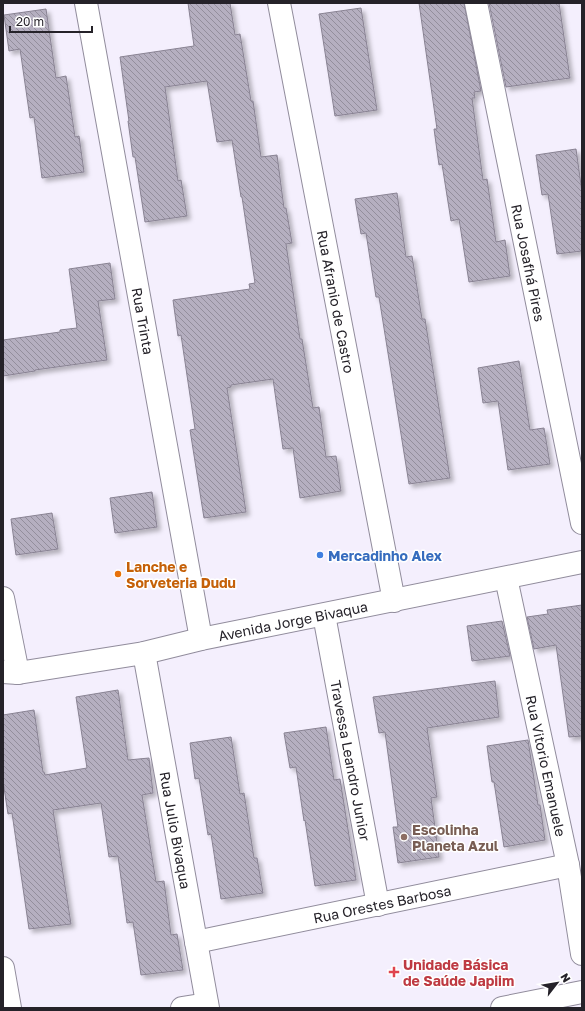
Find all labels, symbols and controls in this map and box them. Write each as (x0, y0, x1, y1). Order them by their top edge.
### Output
scale bar (10, 8, 92, 34)
text: 20 m (16, 14, 44, 29)
street label: Rua Josafhá Pires (509, 202, 549, 323)
street label: Rua Afranio de Castro (314, 229, 358, 375)
street label: Rua Trinta (129, 286, 158, 356)
place label: Mercadinho Alex (328, 547, 442, 564)
marker: Mercadinho Alex (315, 550, 325, 560)
place label: Lanche e Sorveteria Dudu (126, 558, 236, 591)
marker: Lanche e Sorveteria Dudu (113, 569, 123, 579)
street label: Avenida Jorge Bivaqua (217, 597, 369, 644)
street label: Travessa Leandro Junior (328, 679, 374, 843)
street label: Rua Vitorio Emanuele (523, 693, 570, 838)
street label: Rua Julio Bivaqua (157, 770, 195, 890)
place label: Escolinha Planeta Azul (412, 821, 499, 854)
marker: Escolinha Planeta Azul (399, 832, 409, 842)
street label: Rua Orestes Barbosa (312, 881, 452, 926)
place label: Unidade Básica de Saúde Japiim (403, 956, 514, 989)
north arrow (537, 963, 577, 1003)
marker: Unidade Básica de Saúde Japiim (388, 966, 400, 978)
text: N (558, 971, 574, 985)

